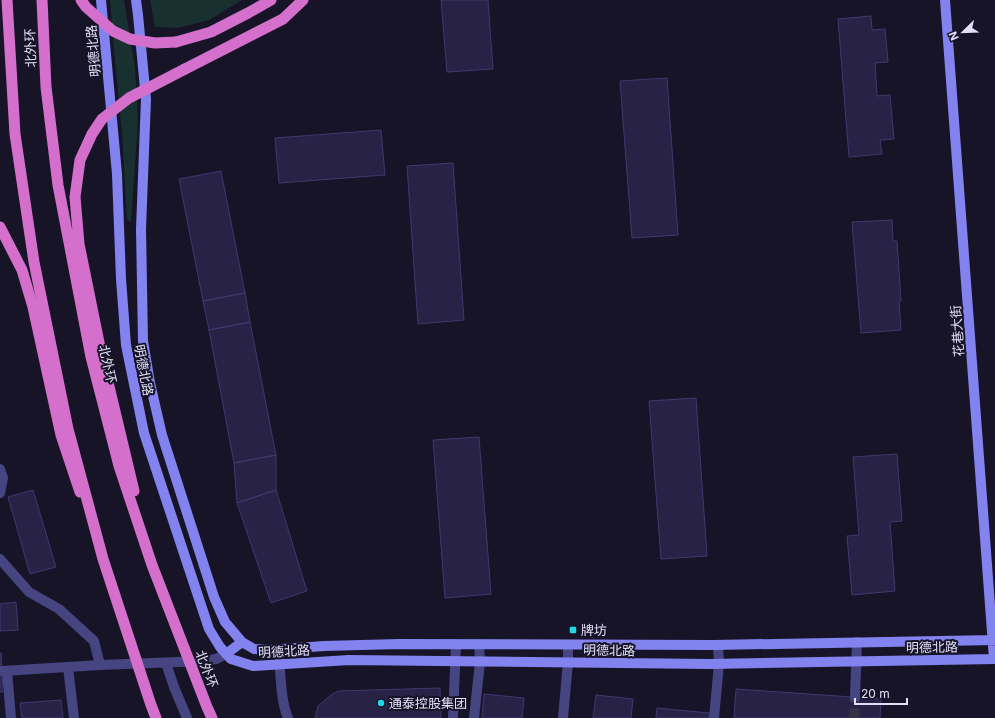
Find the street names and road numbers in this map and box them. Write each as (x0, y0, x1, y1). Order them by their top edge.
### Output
street label: 明德北路 (83, 24, 103, 78)
street label: 北外环 (21, 28, 39, 68)
street label: 花巷大街 (947, 304, 967, 358)
street label: 北外环 (96, 343, 120, 385)
street label: 明德北路 (131, 343, 157, 397)
street label: 明德北路 (906, 639, 958, 655)
street label: 明德北路 (258, 642, 310, 660)
street label: 明德北路 (583, 642, 635, 658)
street label: 北外环 (193, 648, 221, 690)

